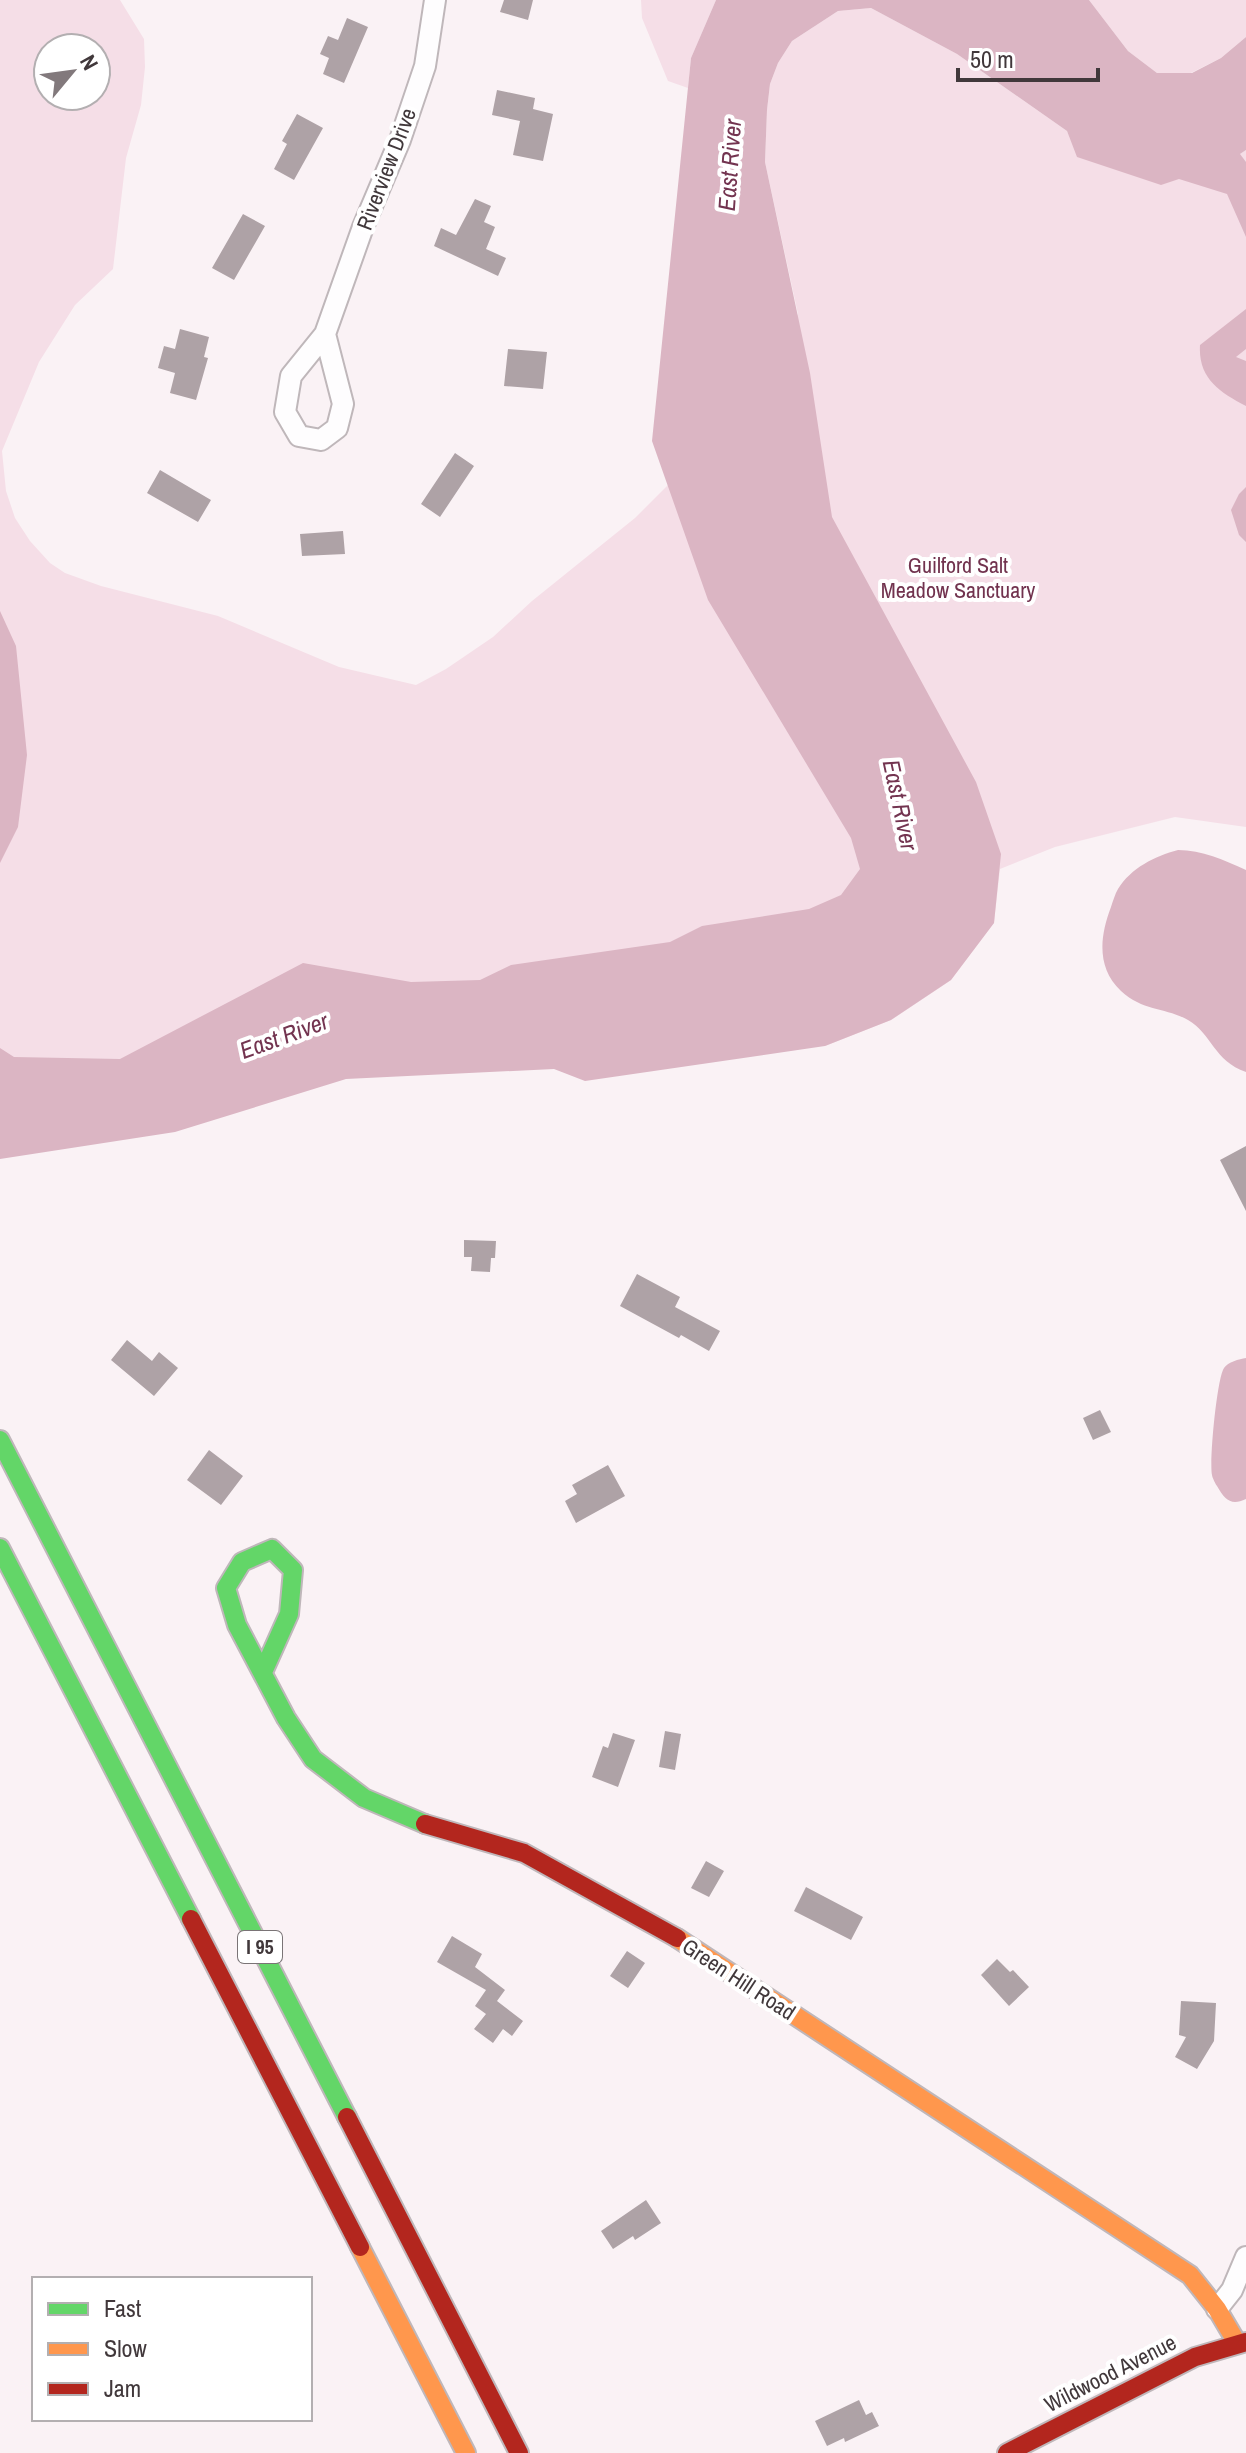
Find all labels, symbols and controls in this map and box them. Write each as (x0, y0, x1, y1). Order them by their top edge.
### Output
north arrow (32, 32, 112, 112)
scale bar (958, 32, 1098, 82)
text: 50 m (970, 43, 1014, 75)
text: N (73, 49, 106, 75)
street label: Riverview Drive (349, 104, 423, 234)
water label: East River (710, 117, 748, 212)
park label: Guilford Salt Meadow Sanctuary (881, 550, 1035, 605)
water label: East River (876, 757, 926, 854)
water label: East River (235, 1004, 334, 1066)
road number: I 95 (238, 1931, 282, 1963)
street label: Green Hill Road (677, 1931, 801, 2027)
legend (32, 2277, 312, 2421)
text: Fast (104, 2292, 142, 2324)
street label: Wildwood Avenue (1039, 2327, 1181, 2419)
text: Slow (104, 2332, 147, 2364)
text: Jam (104, 2372, 141, 2404)

